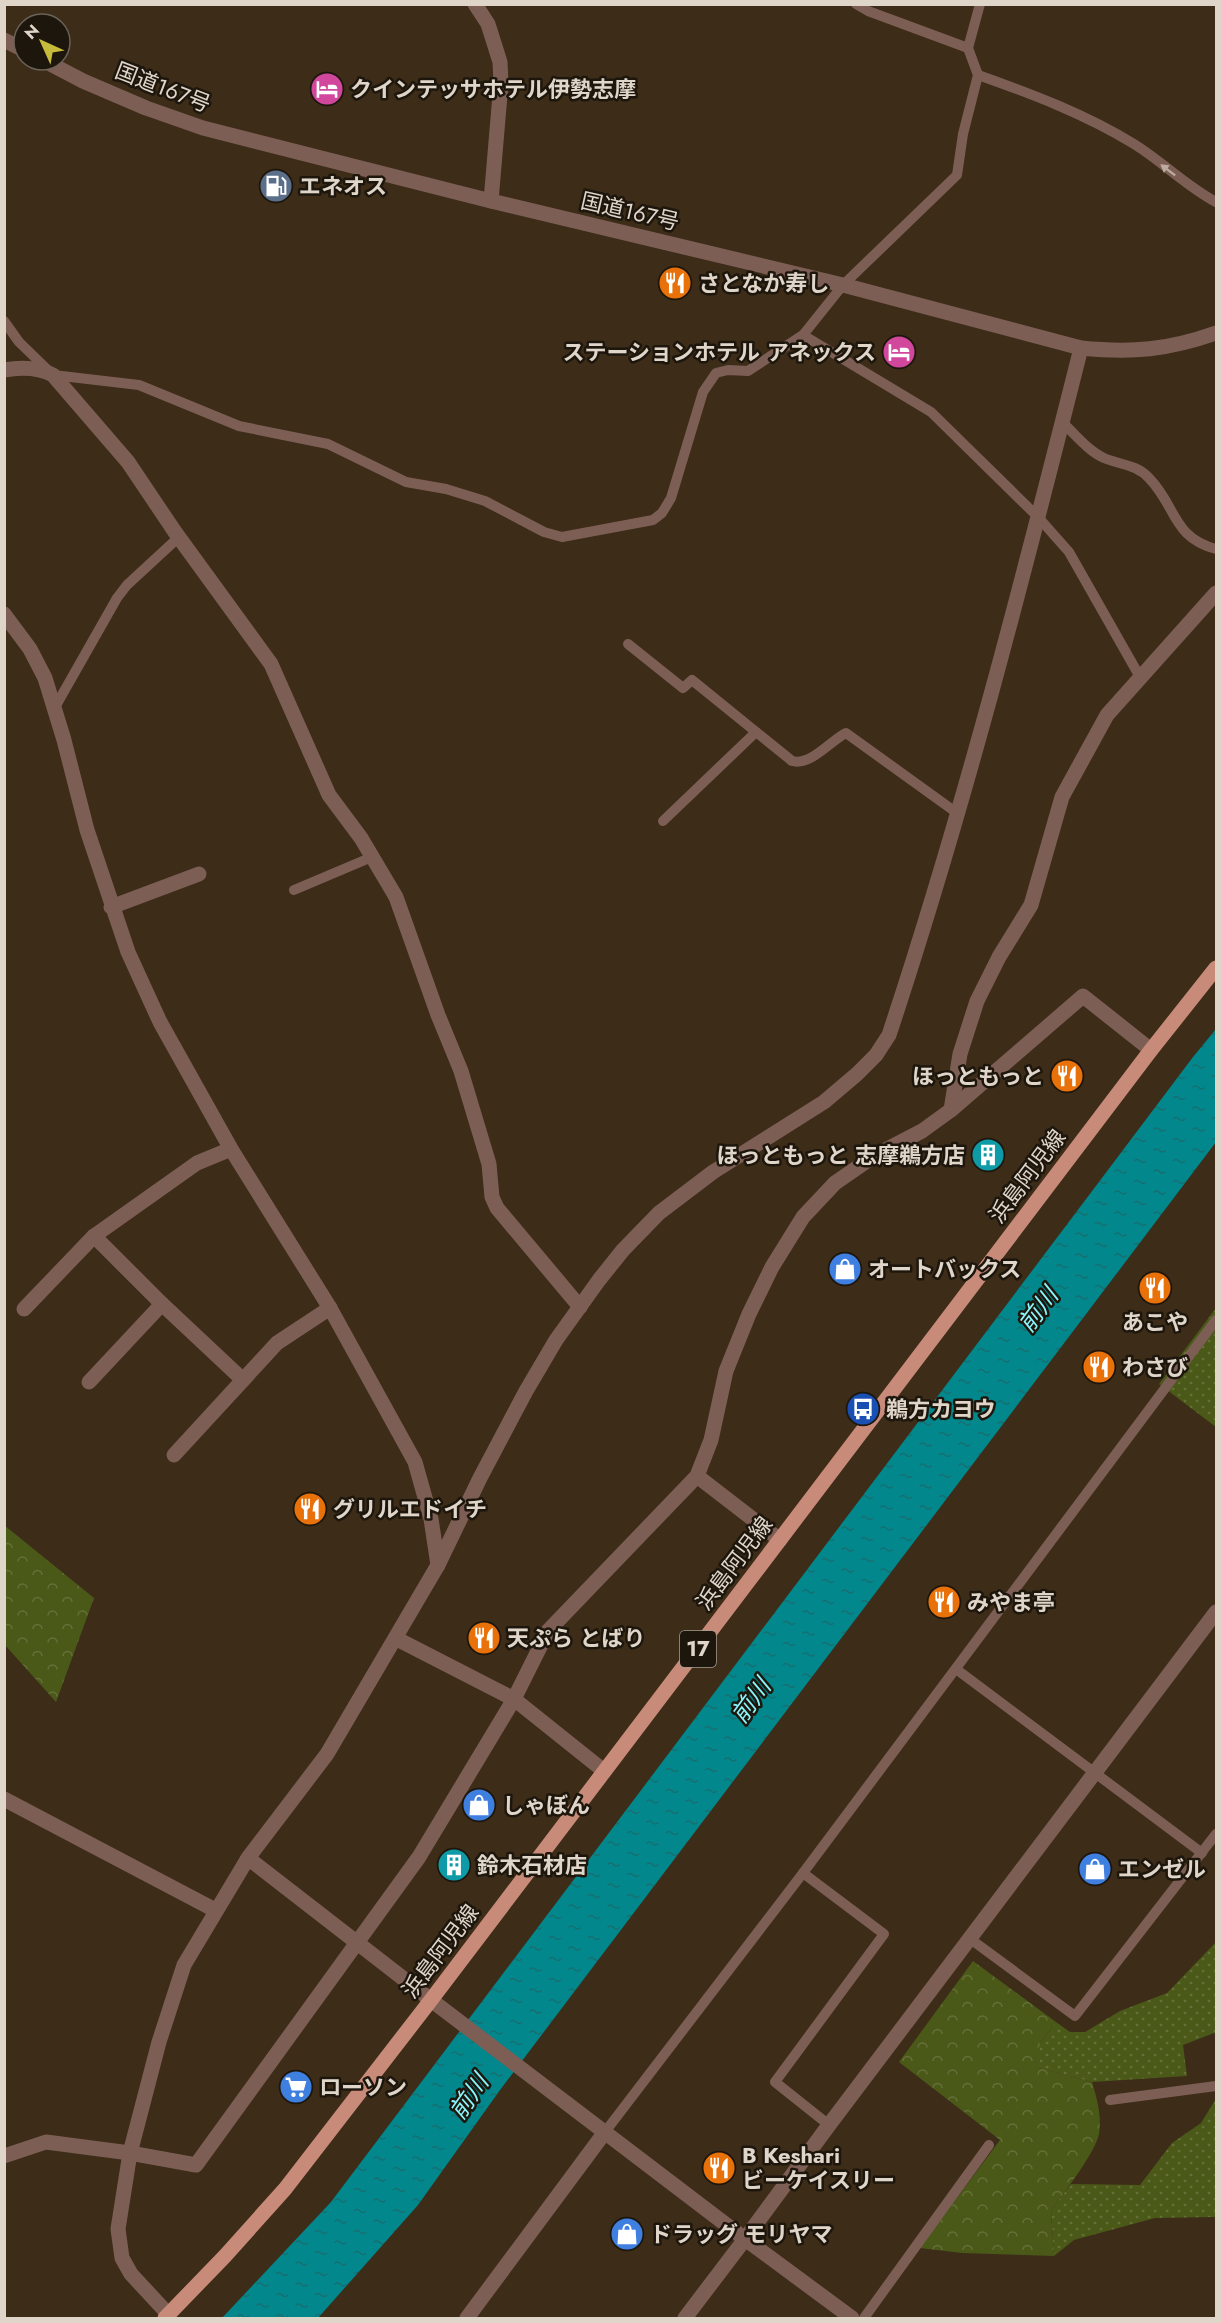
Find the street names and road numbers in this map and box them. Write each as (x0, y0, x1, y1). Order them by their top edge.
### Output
street label: 国道167号 (111, 54, 215, 120)
street label: 国道167号 (578, 184, 682, 238)
street label: 浜島阿児線 (981, 1122, 1073, 1230)
street label: 浜島阿児線 (688, 1509, 780, 1617)
road number: 17 (680, 1631, 716, 1667)
street label: 浜島阿児線 (394, 1897, 486, 2005)

